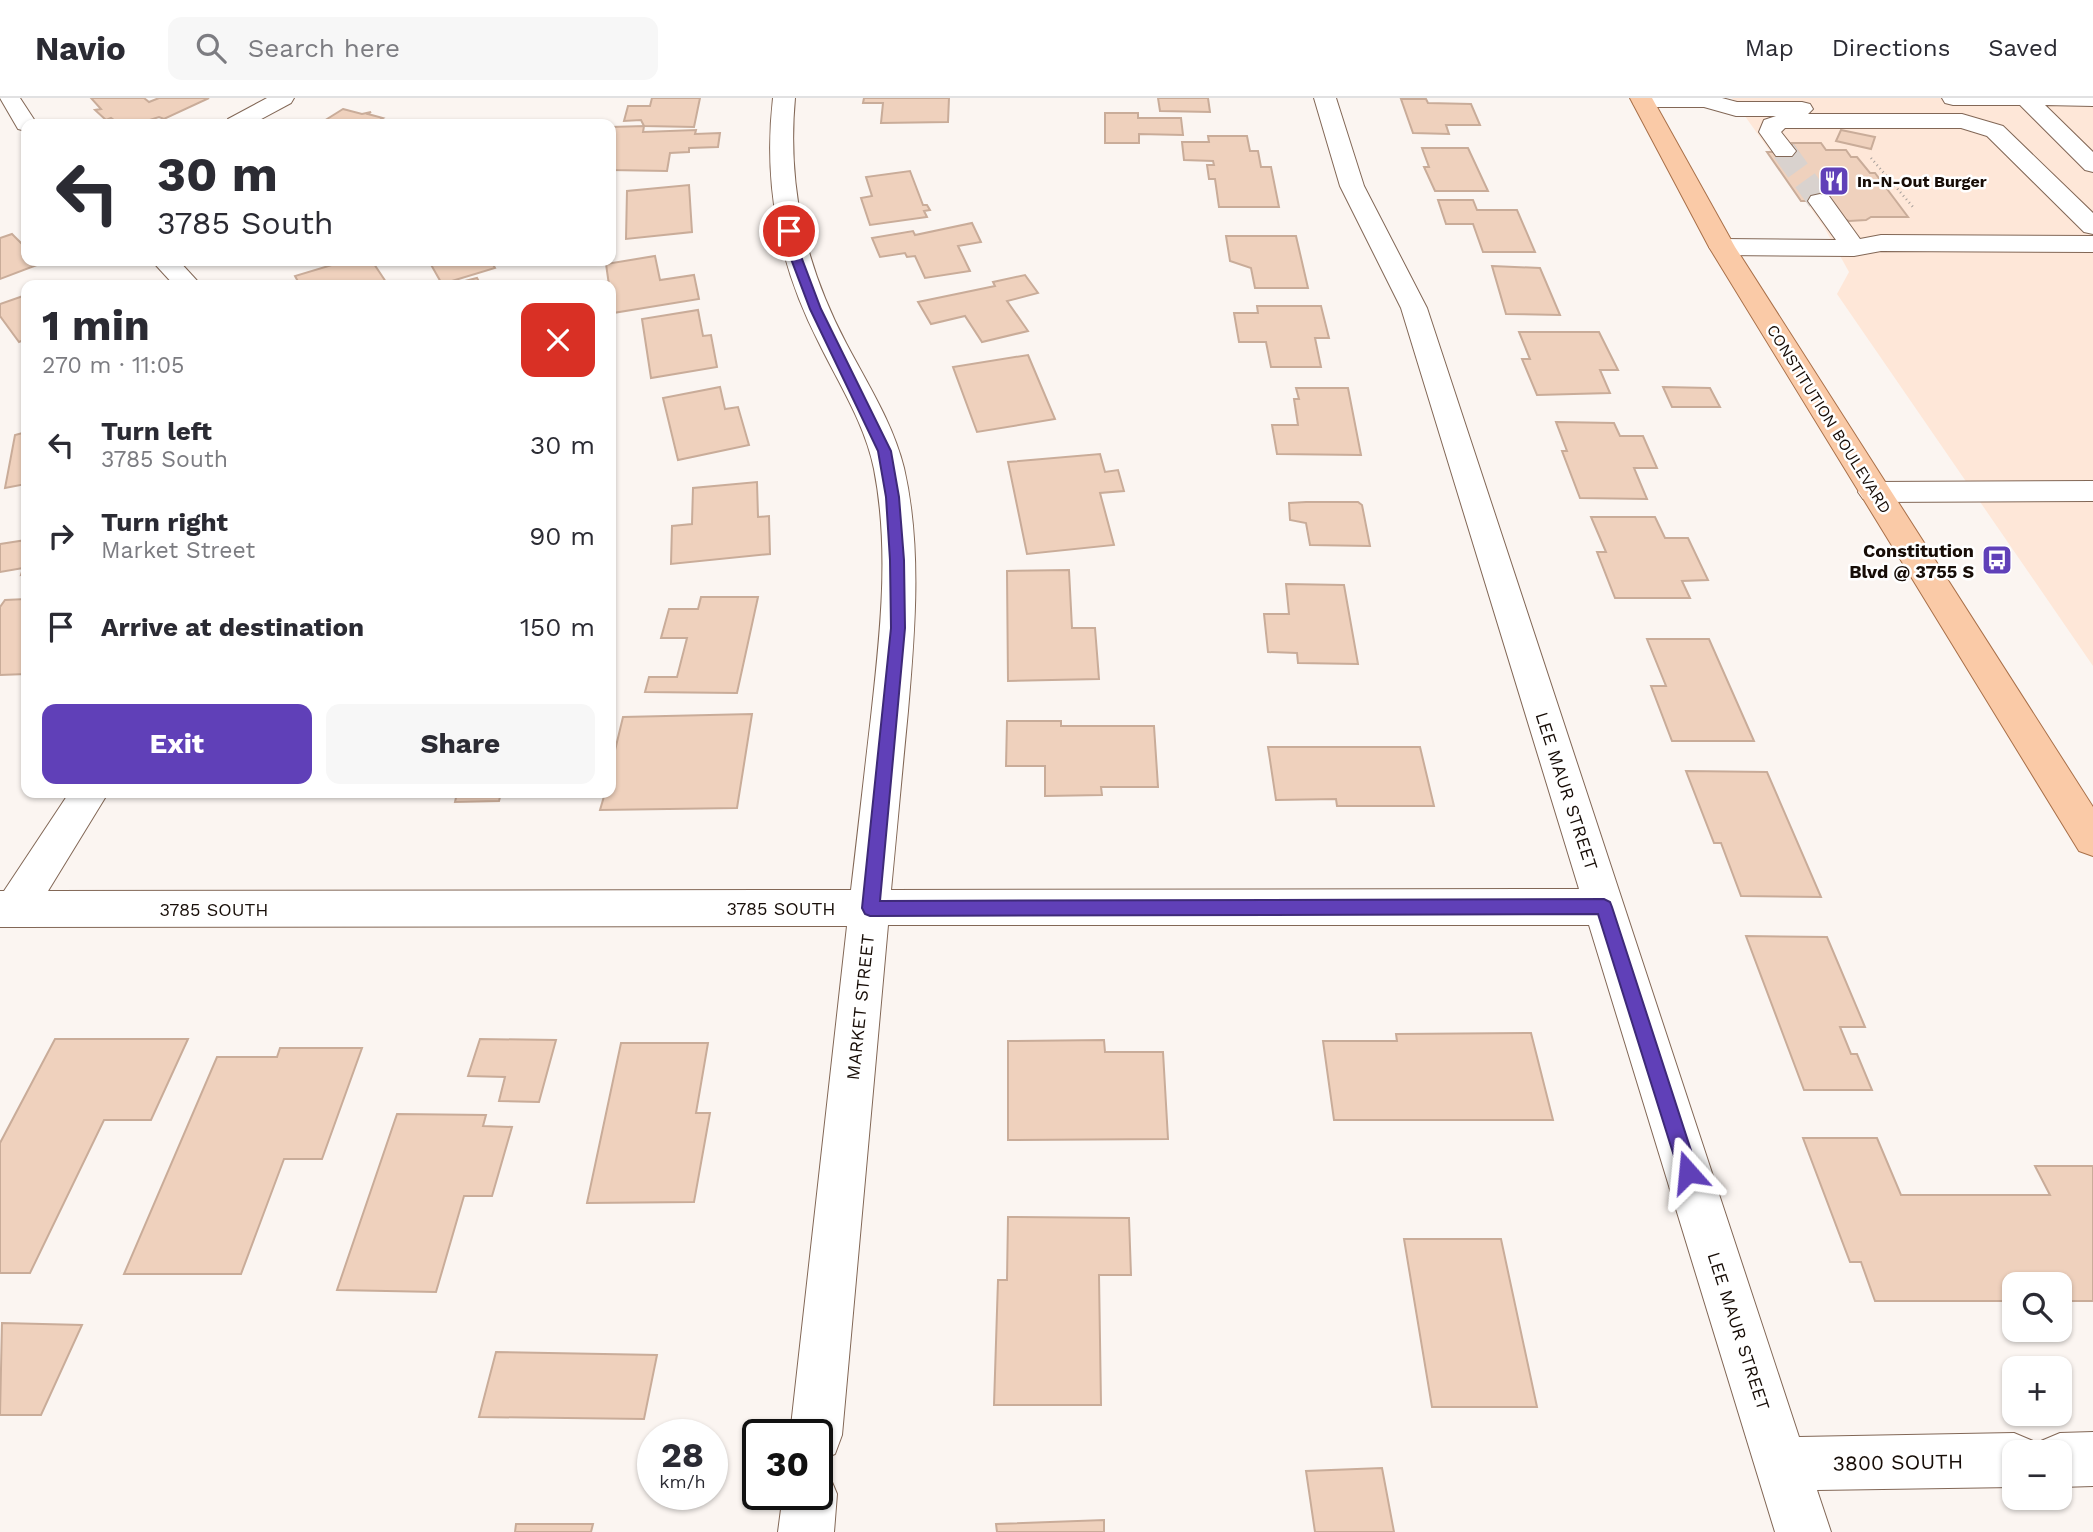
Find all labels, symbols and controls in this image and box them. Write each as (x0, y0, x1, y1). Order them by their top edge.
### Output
search box (168, 17, 658, 80)
text: Navio (35, 29, 126, 68)
icon: search (192, 29, 230, 67)
text: Search here (248, 33, 400, 63)
text: Map (1745, 34, 1794, 62)
text: Directions (1832, 34, 1950, 62)
text: Saved (1988, 34, 2058, 62)
text: 30 m (157, 145, 278, 203)
icon: left (42, 147, 133, 238)
restaurant icon: In-N-Out Burger (1817, 164, 1851, 198)
place label: In-N-Out Burger (1857, 172, 1987, 191)
pin (759, 201, 819, 261)
text: 3785 South (157, 204, 334, 242)
icon: arrive (770, 212, 808, 250)
text: 1 min (42, 301, 150, 350)
button: close (521, 303, 595, 377)
street label: CONSTITUTION BOULEVARD (1763, 321, 1895, 517)
text: 270 m · 11:05 (42, 352, 184, 379)
text: Turn left (101, 416, 212, 446)
icon: left (42, 426, 80, 464)
text: 30 m (530, 430, 595, 460)
text: 3785 South (101, 446, 228, 473)
text: Turn right (101, 507, 228, 537)
icon: right (42, 517, 80, 555)
text: 90 m (529, 521, 595, 551)
text: Market Street (101, 537, 255, 564)
place label: Constitution Blvd @ 3755 S (1849, 540, 1974, 582)
bus stop icon: Constitution Blvd @ 3755 S (1980, 543, 2014, 577)
icon: arrive (42, 608, 80, 646)
text: Arrive at destination (101, 612, 364, 642)
text: 150 m (520, 612, 595, 642)
button: Exit (42, 704, 312, 784)
button: Share (326, 704, 595, 784)
street label: LEE MAUR STREET (1531, 709, 1603, 873)
street label: 3785 SOUTH (726, 898, 836, 919)
street label: 3785 SOUTH (159, 899, 269, 920)
street label: MARKET STREET (842, 933, 878, 1081)
position arrow (1651, 1135, 1725, 1209)
street label: LEE MAUR STREET (1703, 1249, 1775, 1413)
map controls (2002, 1272, 2072, 1510)
button: search (2002, 1272, 2072, 1342)
button: + (2002, 1356, 2072, 1426)
speed limit sign: 30 (742, 1419, 833, 1510)
text: 28 (661, 1434, 704, 1476)
button: − (2002, 1440, 2072, 1510)
street label: 3800 SOUTH (1832, 1448, 1964, 1476)
text: km/h (659, 1471, 706, 1492)

